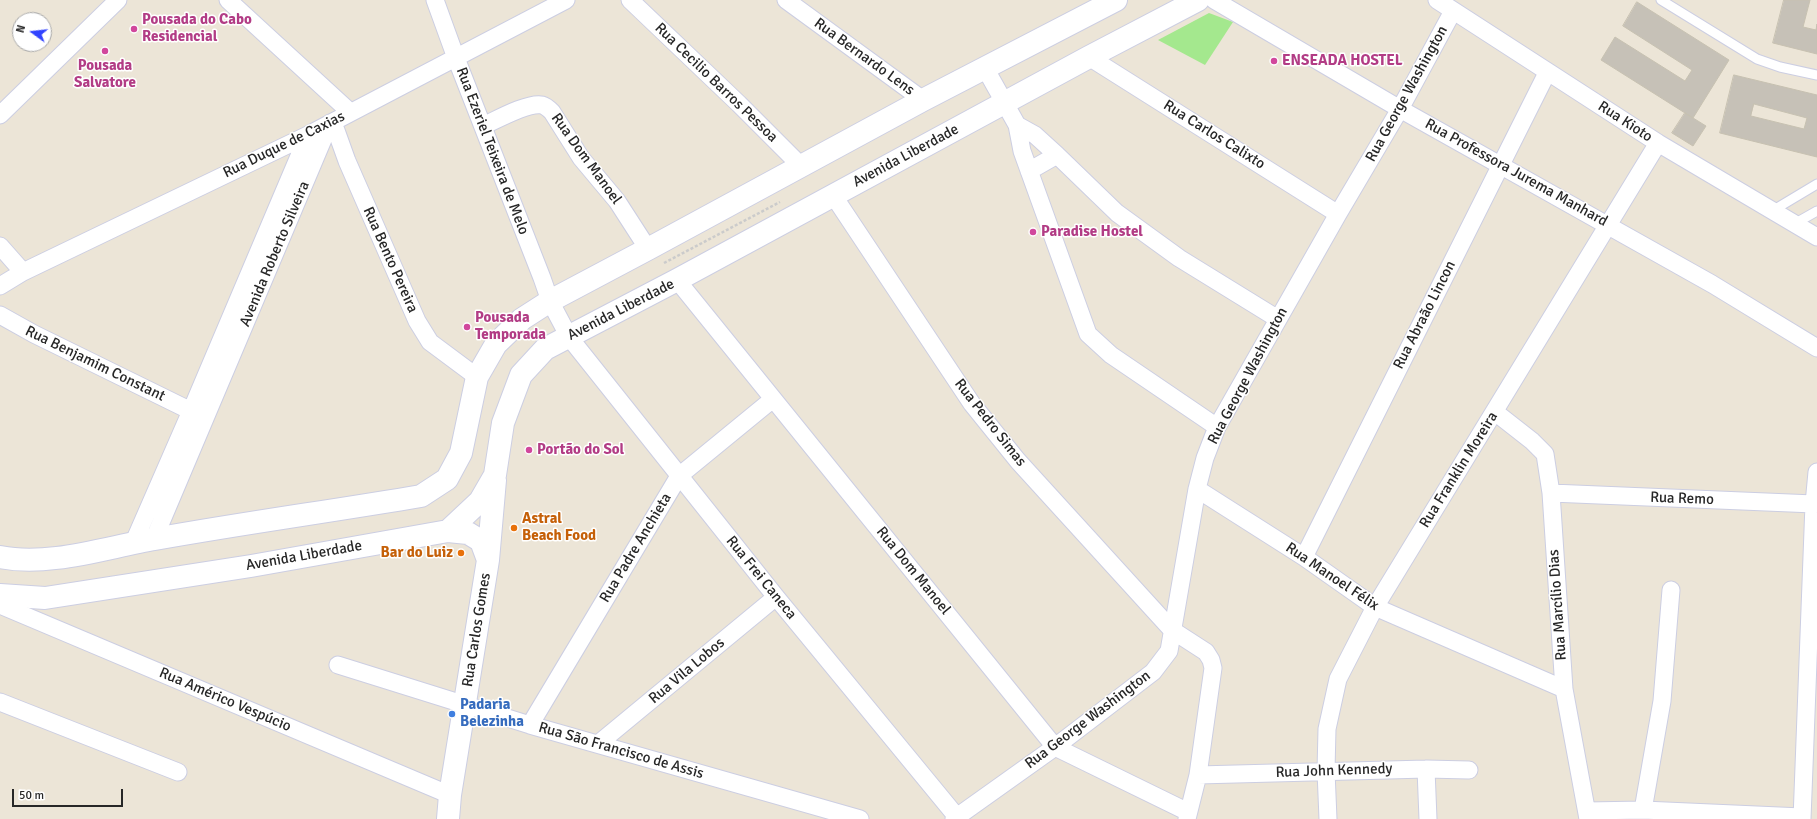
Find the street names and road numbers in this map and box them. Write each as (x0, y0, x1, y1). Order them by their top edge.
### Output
street label: Rua Bernardo Lens (810, 15, 918, 99)
street label: Rua Cecilio Barros Pessoa (651, 19, 781, 147)
street label: Rua George Washington (1362, 23, 1452, 165)
street label: Rua Ezeriel Teixeira de Melo (452, 65, 532, 237)
street label: Rua Carlos Calixto (1160, 96, 1268, 174)
street label: Rua Kioto (1594, 98, 1656, 146)
street label: Rua Duque de Caxias (220, 108, 348, 182)
street label: Rua Dom Manoel (547, 110, 625, 208)
street label: Rua Professora Jurema Manhard (1421, 115, 1611, 231)
street label: Avenida Liberdade (850, 120, 962, 192)
street label: Avenida Roberto Silveira (236, 179, 314, 329)
street label: Rua Bento Pereira (359, 204, 421, 316)
street label: Rua Abraão Lincon (1390, 258, 1460, 372)
street label: Avenida Liberdade (565, 275, 677, 345)
street label: Rua George Washington (1204, 304, 1292, 448)
street label: Rua Benjamim Constant (22, 322, 168, 406)
street label: Rua Pedro Simas (950, 376, 1030, 470)
street label: Rua Franklin Moreira (1416, 409, 1502, 531)
street label: Rua Remo (1650, 489, 1714, 509)
street label: Rua Padre Anchieta (596, 490, 676, 606)
street label: Rua Dom Manoel (872, 523, 954, 619)
street label: Rua Frei Caneca (722, 533, 800, 623)
street label: Avenida Liberdade (245, 537, 363, 575)
street label: Rua Manoel Félix (1282, 539, 1382, 615)
street label: Rua Marcílio Dias (1545, 549, 1571, 661)
street label: Rua Carlos Gomes (459, 572, 495, 688)
street label: Rua Vila Lobos (645, 634, 729, 708)
street label: Rua Américo Vespúcio (156, 664, 294, 736)
street label: Rua George Washington (1022, 667, 1154, 773)
street label: Rua São Francisco de Assis (536, 719, 706, 783)
street label: Rua John Kennedy (1275, 760, 1393, 782)

